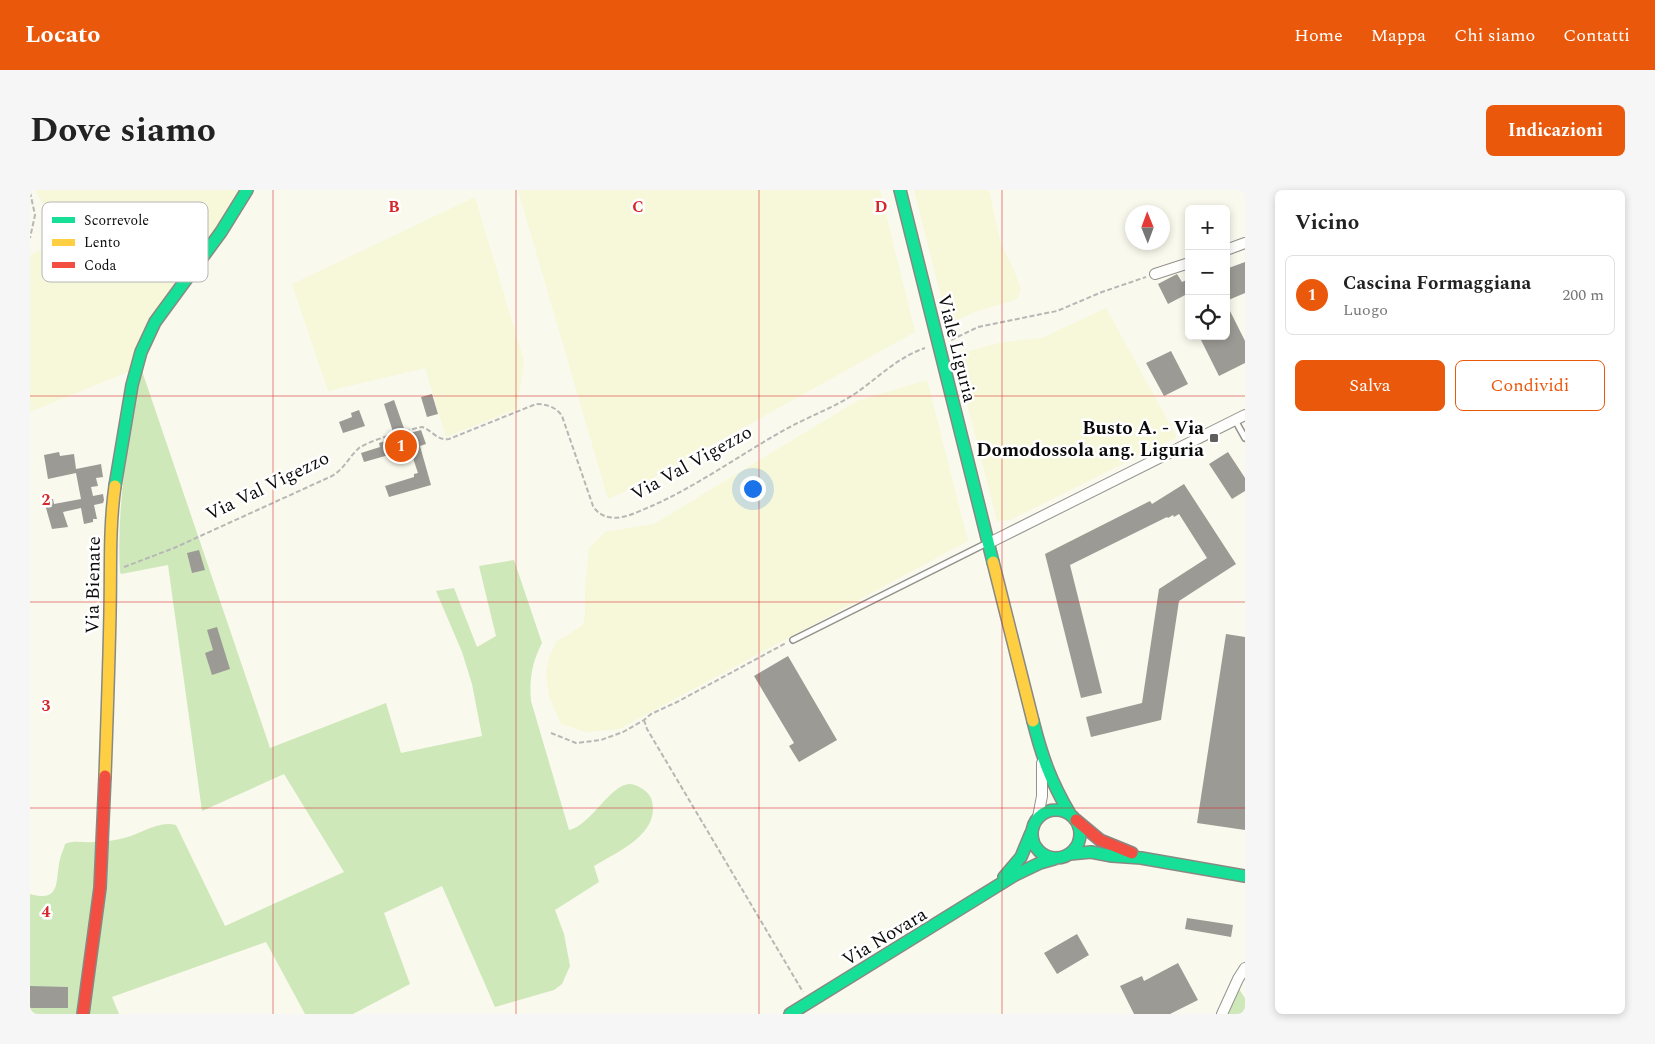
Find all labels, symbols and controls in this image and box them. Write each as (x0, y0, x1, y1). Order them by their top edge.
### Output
text: Locato (25, 17, 100, 53)
text: Home (1294, 22, 1343, 49)
text: Mappa (1371, 22, 1426, 49)
text: Chi siamo (1454, 22, 1535, 49)
text: Contatti (1563, 22, 1630, 49)
text: Dove siamo (30, 104, 216, 157)
button: Indicazioni (1486, 105, 1625, 156)
text: B (388, 195, 400, 219)
text: C (632, 195, 644, 219)
text: D (875, 195, 888, 219)
legend (42, 202, 208, 282)
north arrow (1125, 205, 1170, 250)
map controls (1185, 205, 1230, 340)
button: + (1185, 205, 1230, 250)
text: Vicino (1295, 207, 1359, 239)
text: Scorrevole (84, 210, 149, 231)
text: Lento (84, 232, 120, 253)
button: − (1185, 250, 1230, 295)
text: Coda (84, 255, 117, 276)
text: Cascina Formaggiana (1343, 269, 1531, 298)
text: 1 (1308, 283, 1316, 307)
text: 200 m (1562, 283, 1604, 307)
street label: Viale Liguria (929, 291, 984, 406)
button: locate (1185, 295, 1230, 340)
text: Luogo (1343, 298, 1388, 322)
button: Salva (1295, 360, 1445, 411)
button: Condividi (1455, 360, 1605, 411)
place label: Busto A. - Via Domodossola ang. Liguria (976, 414, 1204, 465)
street label: Via Val Vigezzo (626, 418, 758, 509)
pin: 1 (385, 427, 417, 465)
marker: Busto A. - Via Domodossola ang. Liguria (1208, 432, 1220, 444)
street label: Via Val Vigezzo (201, 444, 334, 529)
your location (740, 476, 766, 502)
text: 2 (42, 488, 51, 512)
street label: Via Bienate (78, 536, 109, 634)
text: 3 (42, 694, 51, 718)
text: 4 (42, 900, 51, 924)
street label: Via Novara (837, 900, 934, 974)

